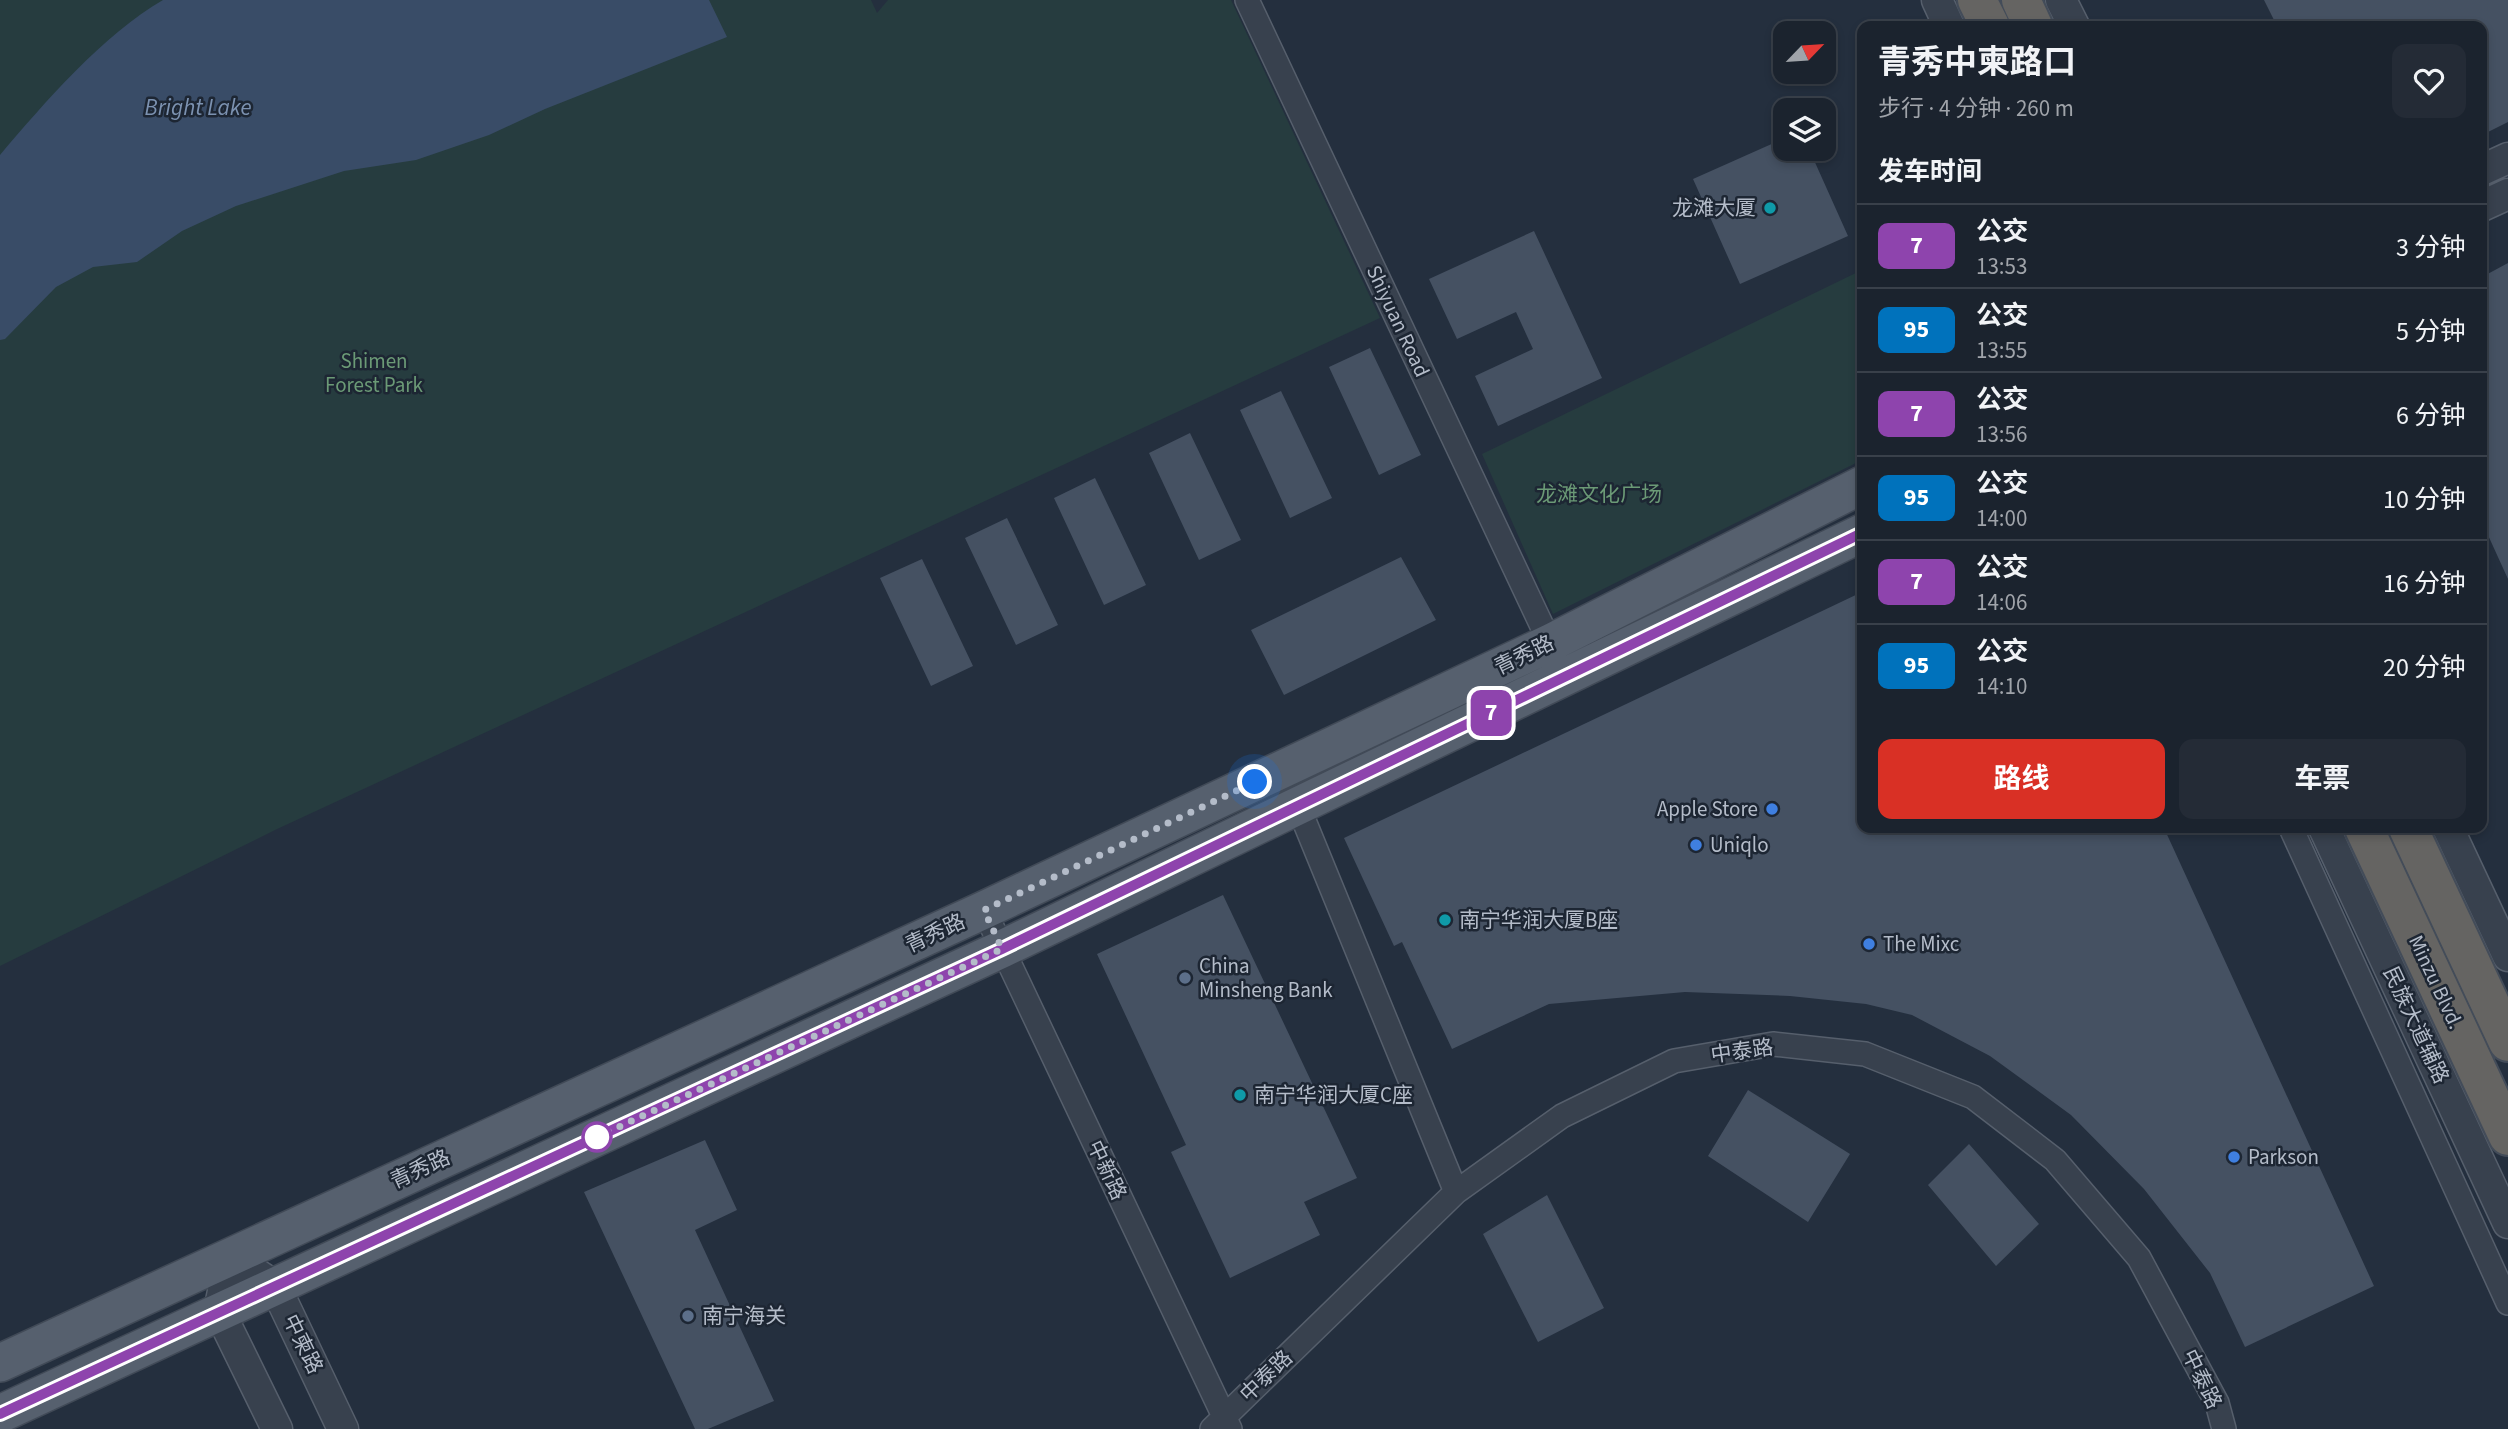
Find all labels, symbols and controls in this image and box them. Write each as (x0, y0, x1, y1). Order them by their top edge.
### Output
north arrow (1773, 21, 1836, 84)
map controls (1773, 21, 1836, 161)
text: 青秀中柬路口 (1878, 39, 2076, 86)
button: heart (2392, 44, 2466, 118)
water label: Bright Lake (145, 91, 251, 124)
text: 步行 · 4 分钟 · 260 m (1878, 92, 2074, 125)
button: layers (1773, 98, 1836, 161)
text: 发车时间 (1878, 153, 1982, 190)
place label: 龙滩大厦 (1672, 193, 1756, 223)
marker: 龙滩大厦 (1762, 200, 1778, 216)
text: 公交 (1976, 213, 2028, 250)
text: 7 (1910, 228, 1923, 263)
text: 3 分钟 (2396, 229, 2466, 266)
text: 13:53 (1976, 250, 2027, 283)
street label: Shiyuan Road (1359, 260, 1437, 382)
text: 公交 (1976, 297, 2028, 334)
text: 95 (1904, 312, 1929, 347)
text: 5 分钟 (2396, 313, 2466, 350)
text: 13:55 (1976, 334, 2027, 367)
park label: Shimen Forest Park (325, 346, 424, 400)
text: 公交 (1976, 381, 2028, 418)
text: 7 (1910, 396, 1923, 431)
text: 6 分钟 (2396, 397, 2466, 434)
text: 13:56 (1976, 418, 2027, 451)
text: 公交 (1976, 465, 2028, 502)
park label: 龙滩文化广场 (1536, 479, 1662, 509)
text: 95 (1904, 480, 1929, 515)
text: 10 分钟 (2383, 481, 2466, 518)
text: 14:00 (1976, 502, 2027, 535)
text: 公交 (1976, 549, 2028, 586)
text: 7 (1910, 564, 1923, 599)
text: 16 分钟 (2383, 565, 2466, 602)
text: 14:06 (1976, 586, 2027, 619)
street label: 青秀路 (1489, 628, 1559, 682)
text: 公交 (1976, 633, 2028, 670)
text: 95 (1904, 648, 1929, 683)
text: 20 分钟 (2383, 649, 2466, 686)
text: 14:10 (1976, 670, 2027, 703)
line badge: 7 (1468, 690, 1514, 736)
text: 7 (1485, 695, 1497, 730)
button: 路线 (1878, 739, 2165, 819)
button: 车票 (2179, 739, 2466, 819)
your location (1237, 764, 1272, 799)
place label: Apple Store (1657, 794, 1758, 824)
marker: Apple Store (1764, 801, 1780, 817)
place label: Uniqlo (1710, 830, 1769, 860)
marker: Uniqlo (1688, 837, 1704, 853)
place label: 南宁华润大厦B座 (1459, 905, 1618, 935)
street label: 青秀路 (900, 906, 970, 960)
marker: 南宁华润大厦B座 (1437, 912, 1453, 928)
place label: The Mixc (1883, 929, 1960, 959)
street label: Minzu Blvd. (2401, 930, 2471, 1034)
marker: The Mixc (1861, 936, 1877, 952)
place label: China Minsheng Bank (1199, 951, 1333, 1005)
street label: 民族大道辅路 (2376, 962, 2456, 1088)
marker: China Minsheng Bank (1177, 970, 1193, 986)
street label: 中泰路 (1709, 1032, 1775, 1070)
place label: 南宁华润大厦C座 (1254, 1080, 1413, 1110)
marker: 南宁华润大厦C座 (1232, 1087, 1248, 1103)
unlabelled marker (582, 1122, 612, 1152)
street label: 中新路 (1080, 1135, 1134, 1205)
street label: 青秀路 (385, 1142, 455, 1196)
place label: Parkson (2248, 1142, 2319, 1172)
marker: Parkson (2226, 1149, 2242, 1165)
place label: 南宁海关 (702, 1301, 786, 1331)
marker: 南宁海关 (680, 1308, 696, 1324)
street label: 中柬路 (276, 1309, 330, 1379)
street label: 中泰路 (1233, 1343, 1299, 1409)
street label: 中泰路 (2175, 1344, 2229, 1414)

